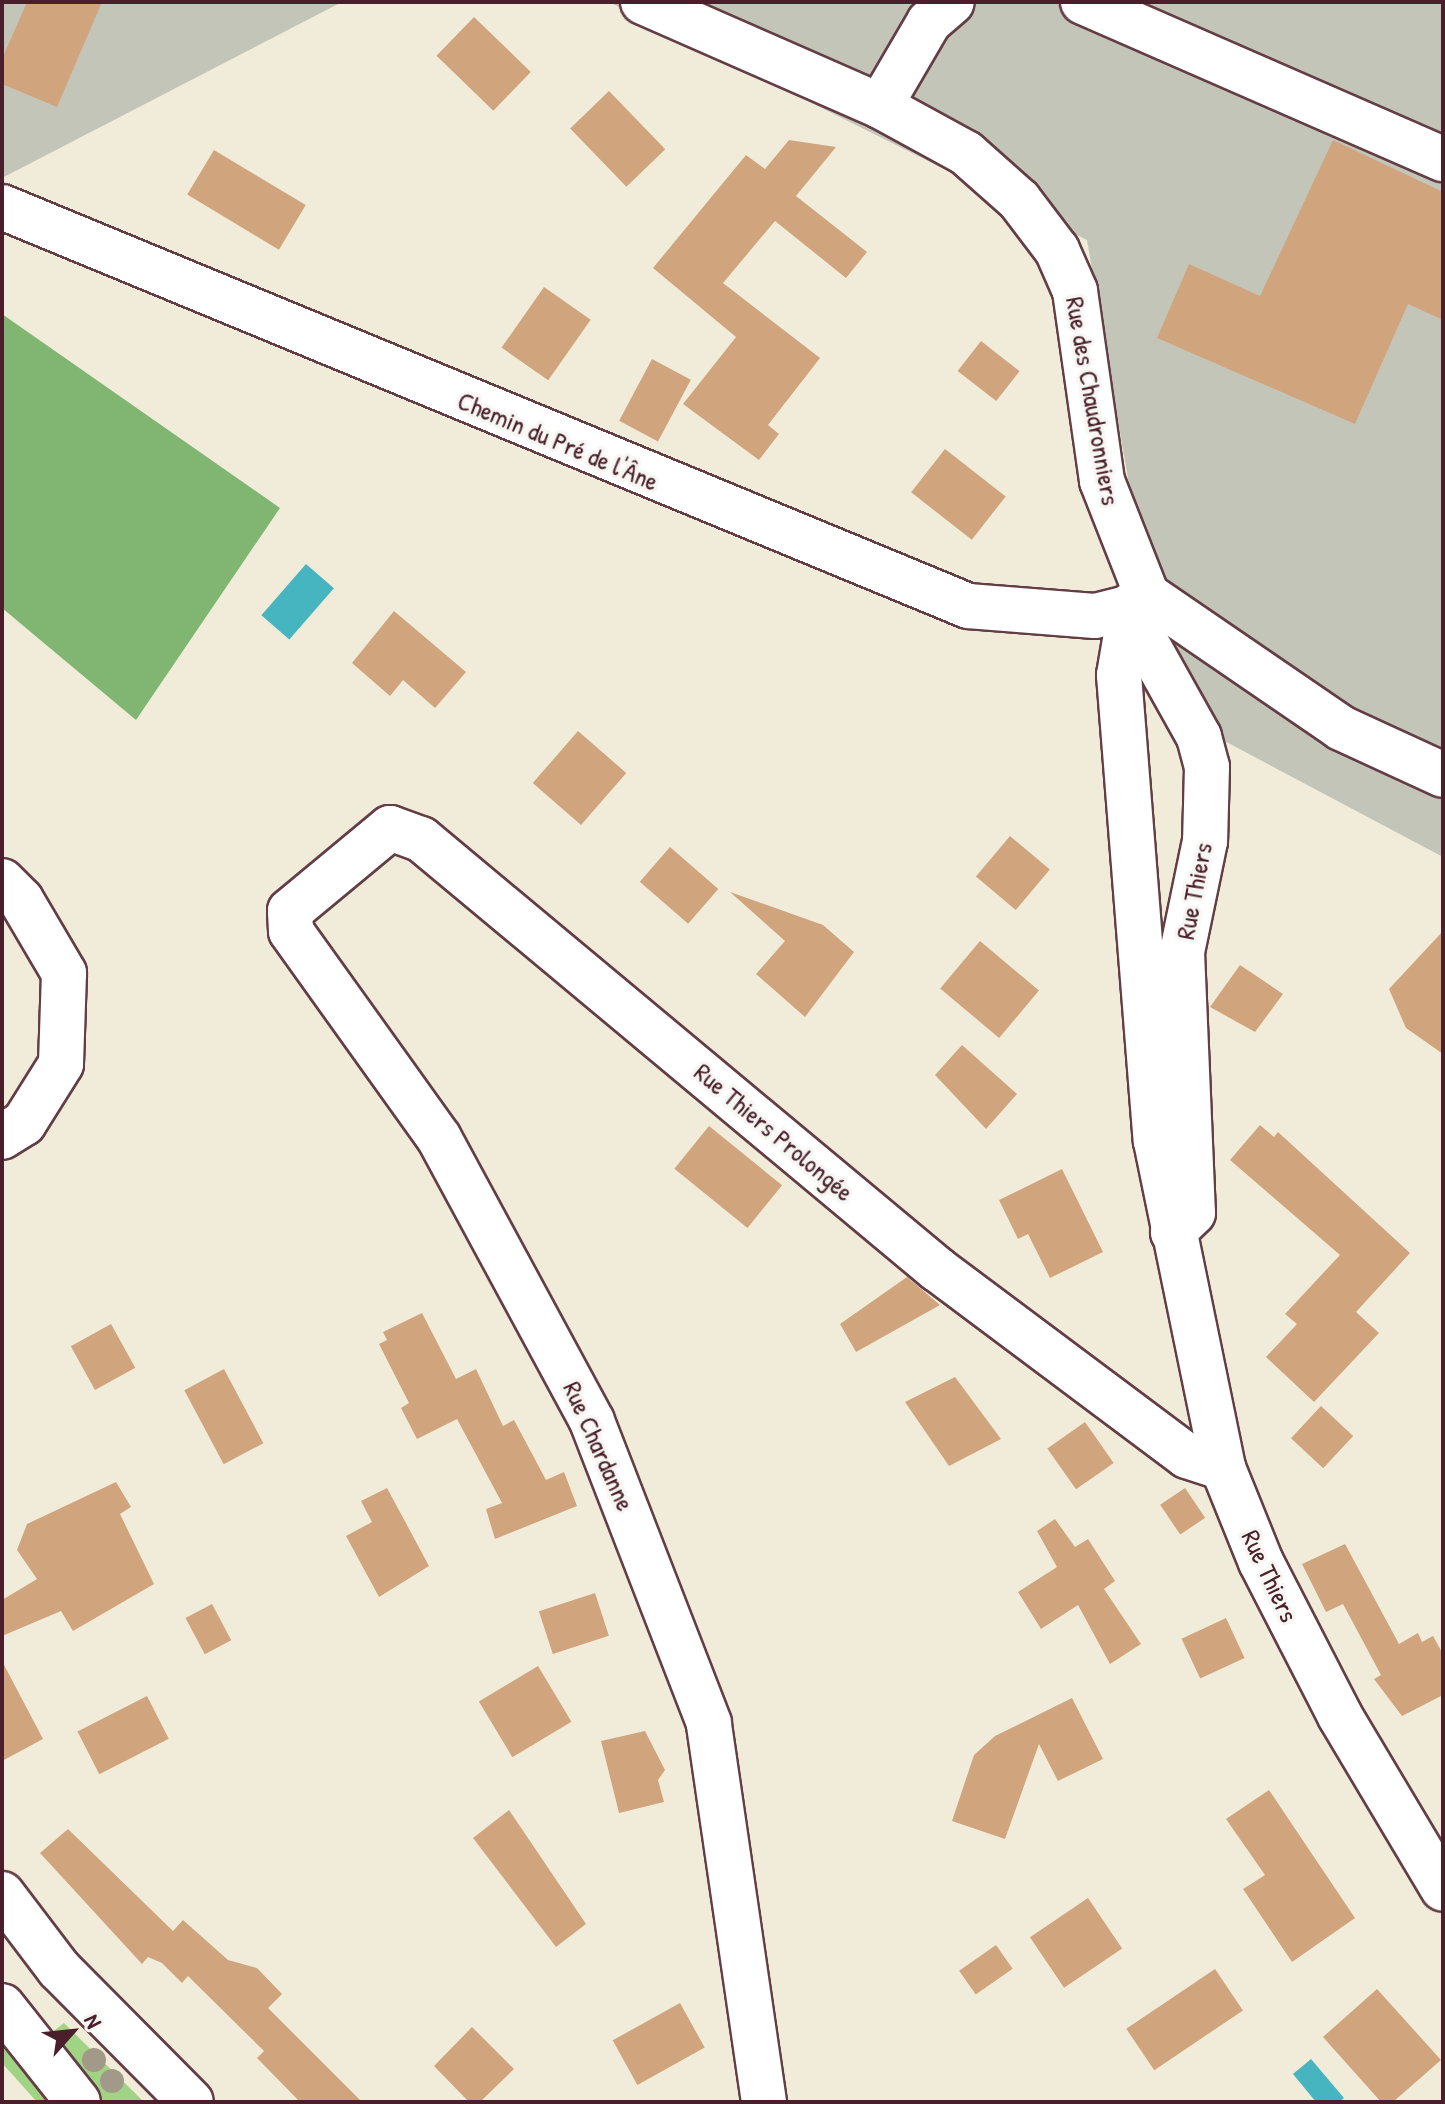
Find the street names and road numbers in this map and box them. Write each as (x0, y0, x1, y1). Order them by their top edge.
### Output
street label: Rue des Chaudronniers (1059, 294, 1127, 508)
street label: Chemin du Pré de l'Âne (453, 385, 663, 497)
street label: Rue Thiers (1169, 840, 1219, 942)
street label: Rue Thiers Prolongée (688, 1056, 860, 1208)
street label: Rue Chardanne (557, 1377, 641, 1515)
street label: Rue Thiers (1235, 1525, 1305, 1627)

